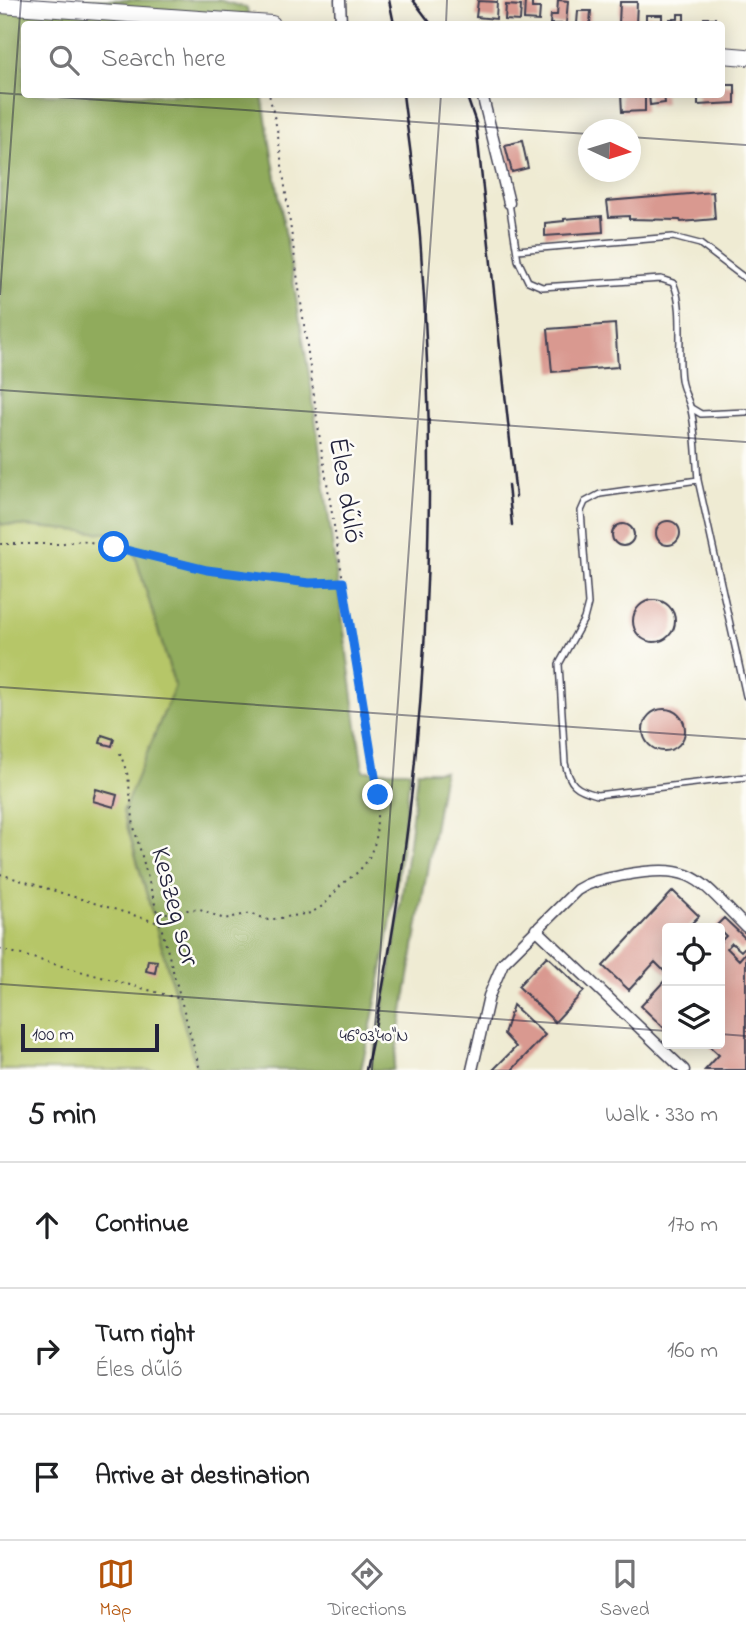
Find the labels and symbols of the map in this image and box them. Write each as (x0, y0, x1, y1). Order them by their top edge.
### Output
north arrow (578, 119, 641, 182)
street label: Éles dűlő (316, 435, 373, 546)
route start (98, 531, 129, 562)
route end (362, 779, 393, 810)
street label: Keszeg sor (138, 843, 209, 971)
scale bar (21, 1021, 159, 1053)
text: 46°03'40"N (340, 1024, 408, 1050)

